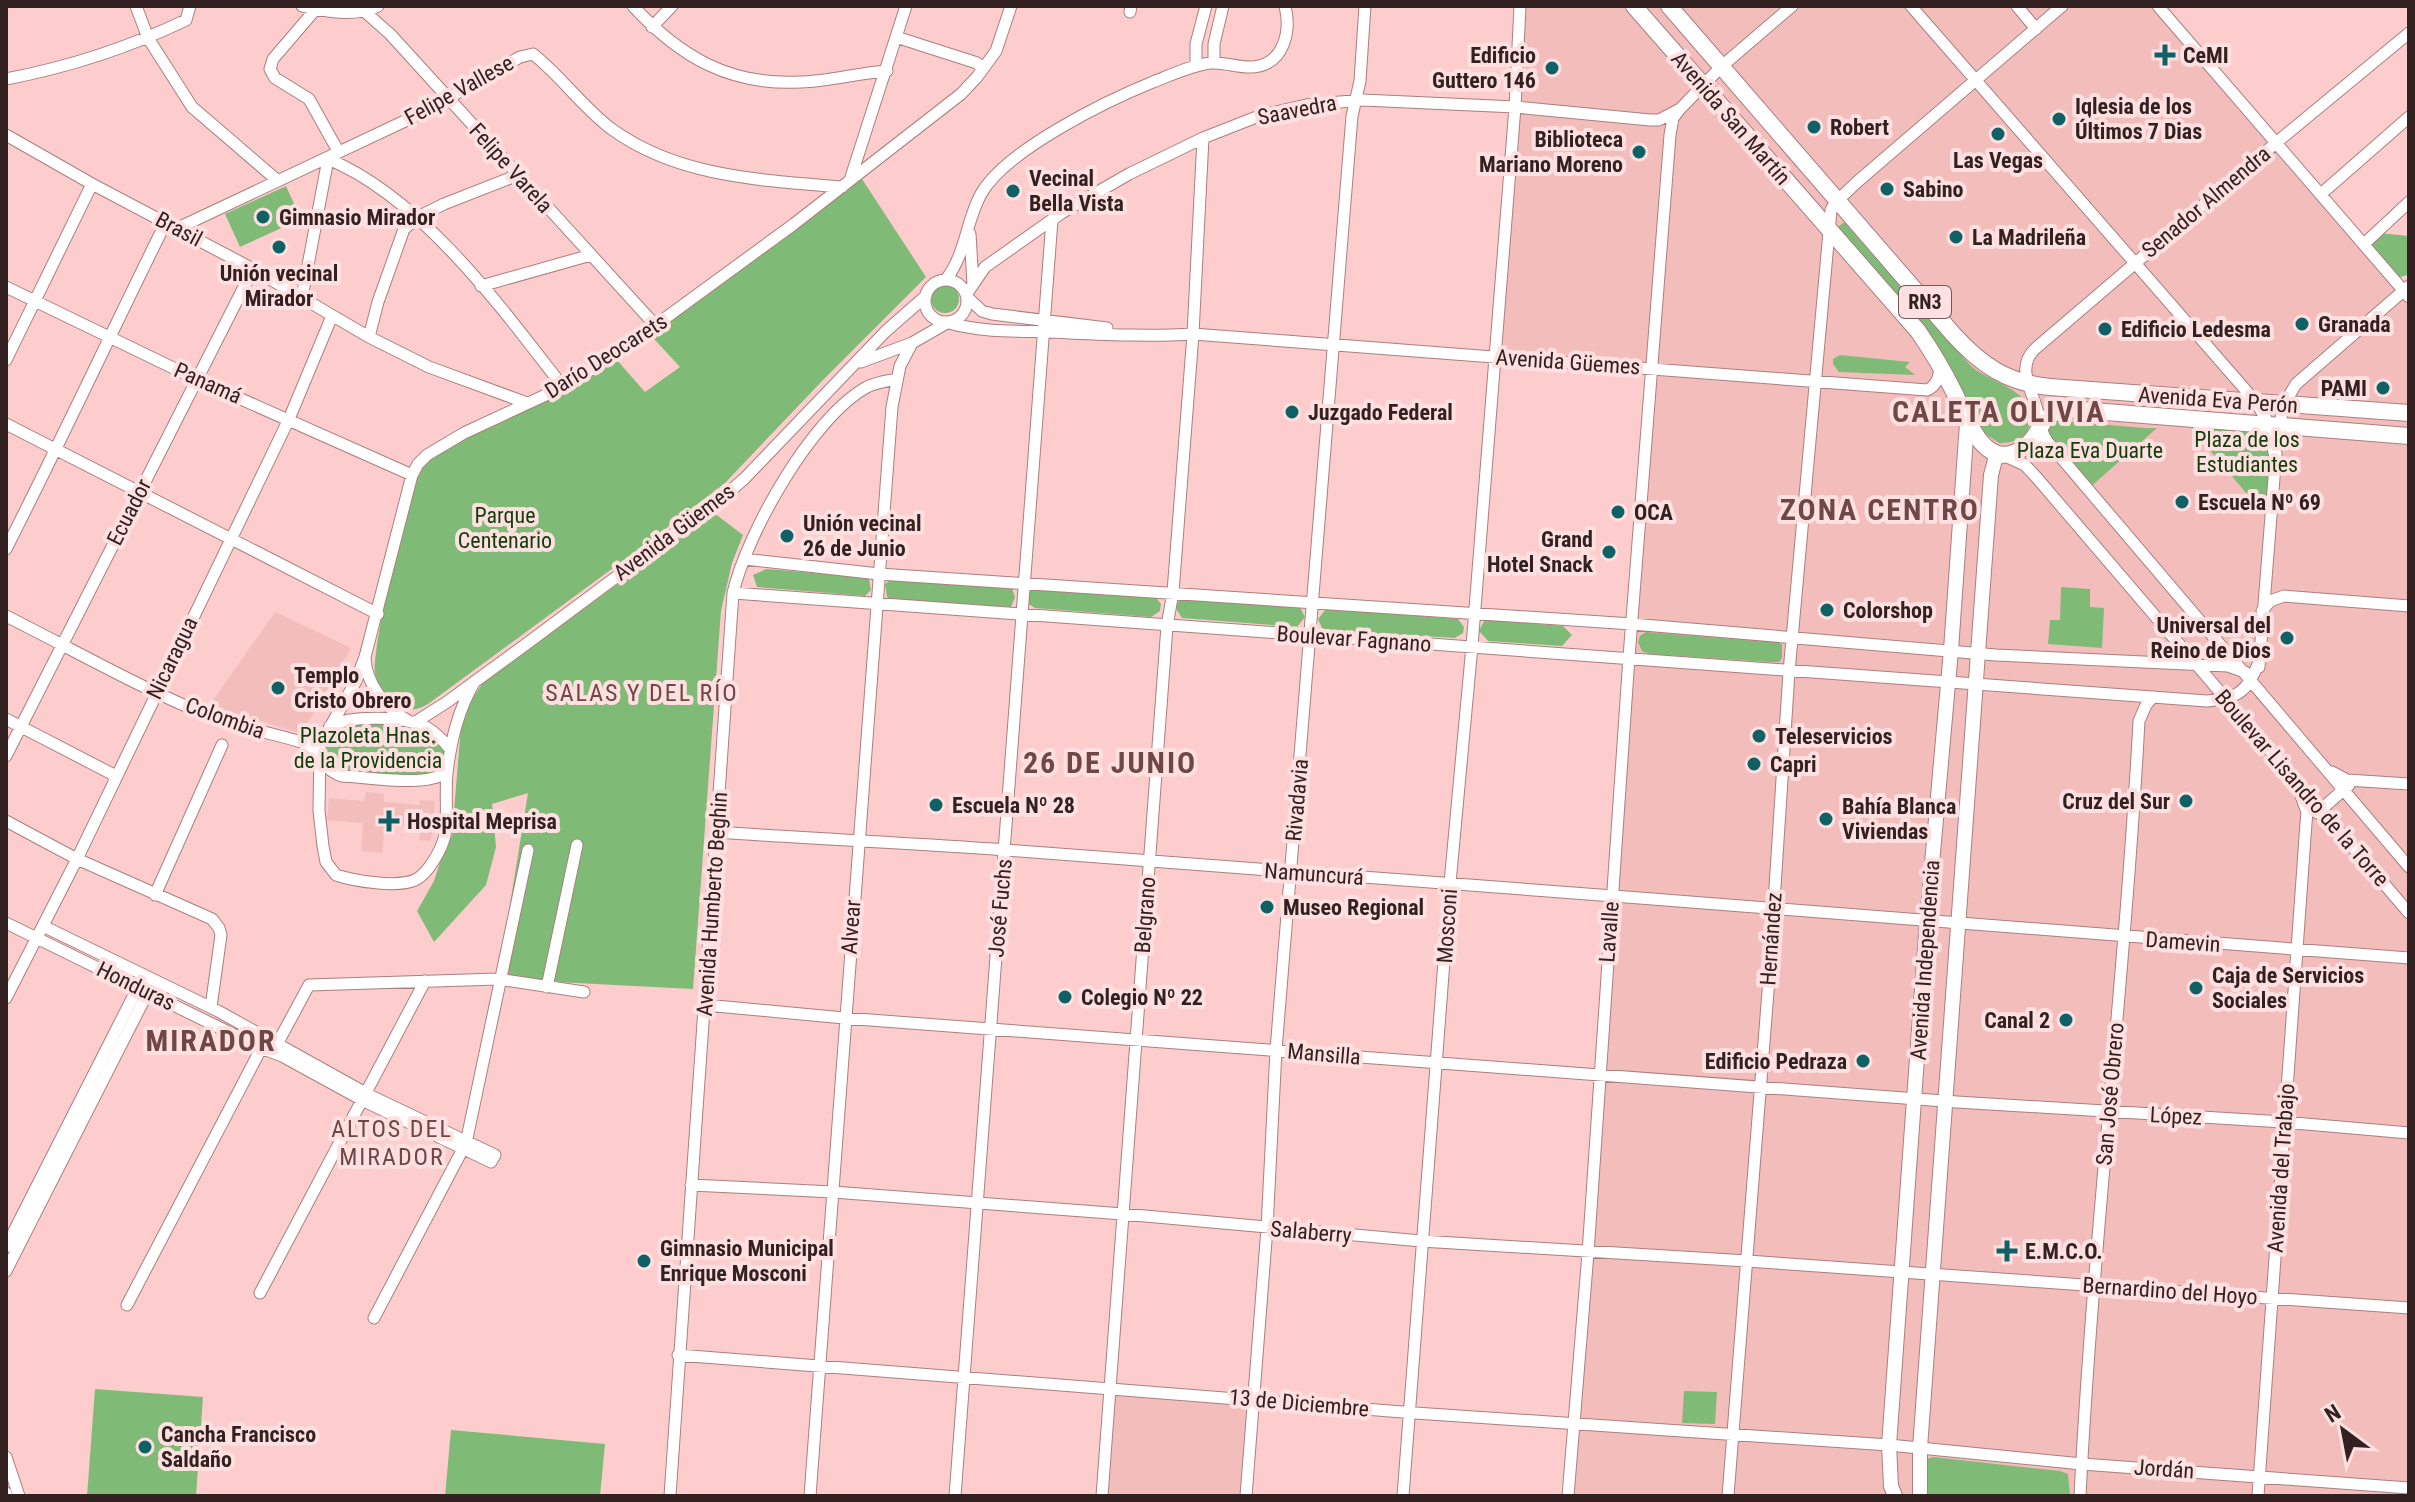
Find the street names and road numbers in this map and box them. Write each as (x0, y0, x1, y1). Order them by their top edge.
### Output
street label: Avenida San Martín (1666, 46, 1796, 190)
street label: Felipe Vallese (400, 50, 518, 130)
street label: Saavedra (1256, 90, 1338, 130)
street label: Felipe Varela (464, 118, 558, 218)
street label: Senador Almendra (2137, 141, 2275, 263)
street label: Brasil (152, 206, 206, 252)
road number: RN3 (1899, 286, 1951, 318)
street label: Darío Deocarets (540, 309, 672, 403)
street label: Avenida Güemes (1495, 344, 1641, 380)
street label: Panamá (171, 357, 245, 409)
street label: Avenida Eva Perón (2137, 382, 2299, 418)
street label: Ecuador (102, 475, 156, 549)
street label: Avenida Güemes (609, 478, 739, 586)
street label: Nicaragua (141, 613, 203, 703)
street label: Boulevar Fagnano (1276, 621, 1432, 657)
street label: Boulevar Lisandro de la Torre (2210, 685, 2394, 891)
street label: Colombia (182, 692, 268, 744)
street label: Rivadavia (1281, 758, 1313, 842)
street label: Avenida Humberto Beghin (692, 791, 732, 1017)
street label: José Fuchs (983, 858, 1017, 958)
street label: Namuncurá (1263, 858, 1365, 890)
street label: Avenida Independencia (1906, 859, 1944, 1061)
street label: Belgrano (1130, 876, 1160, 954)
street label: Mosconi (1432, 888, 1462, 964)
street label: Hernández (1755, 892, 1787, 986)
street label: Alvear (837, 899, 865, 955)
street label: Lavalle (1594, 901, 1624, 963)
street label: Damevin (2145, 927, 2221, 957)
street label: Honduras (93, 956, 179, 1016)
street label: San José Obrero (2091, 1022, 2129, 1166)
street label: Mansilla (1286, 1038, 1362, 1070)
street label: Avenida del Trabajo (2263, 1083, 2299, 1253)
street label: López (2149, 1102, 2203, 1130)
street label: Salaberry (1269, 1216, 1353, 1248)
street label: Bernardino del Hoyo (2082, 1272, 2258, 1310)
street label: 13 de Diciembre (1228, 1384, 1370, 1422)
street label: Jordán (2133, 1454, 2195, 1484)

